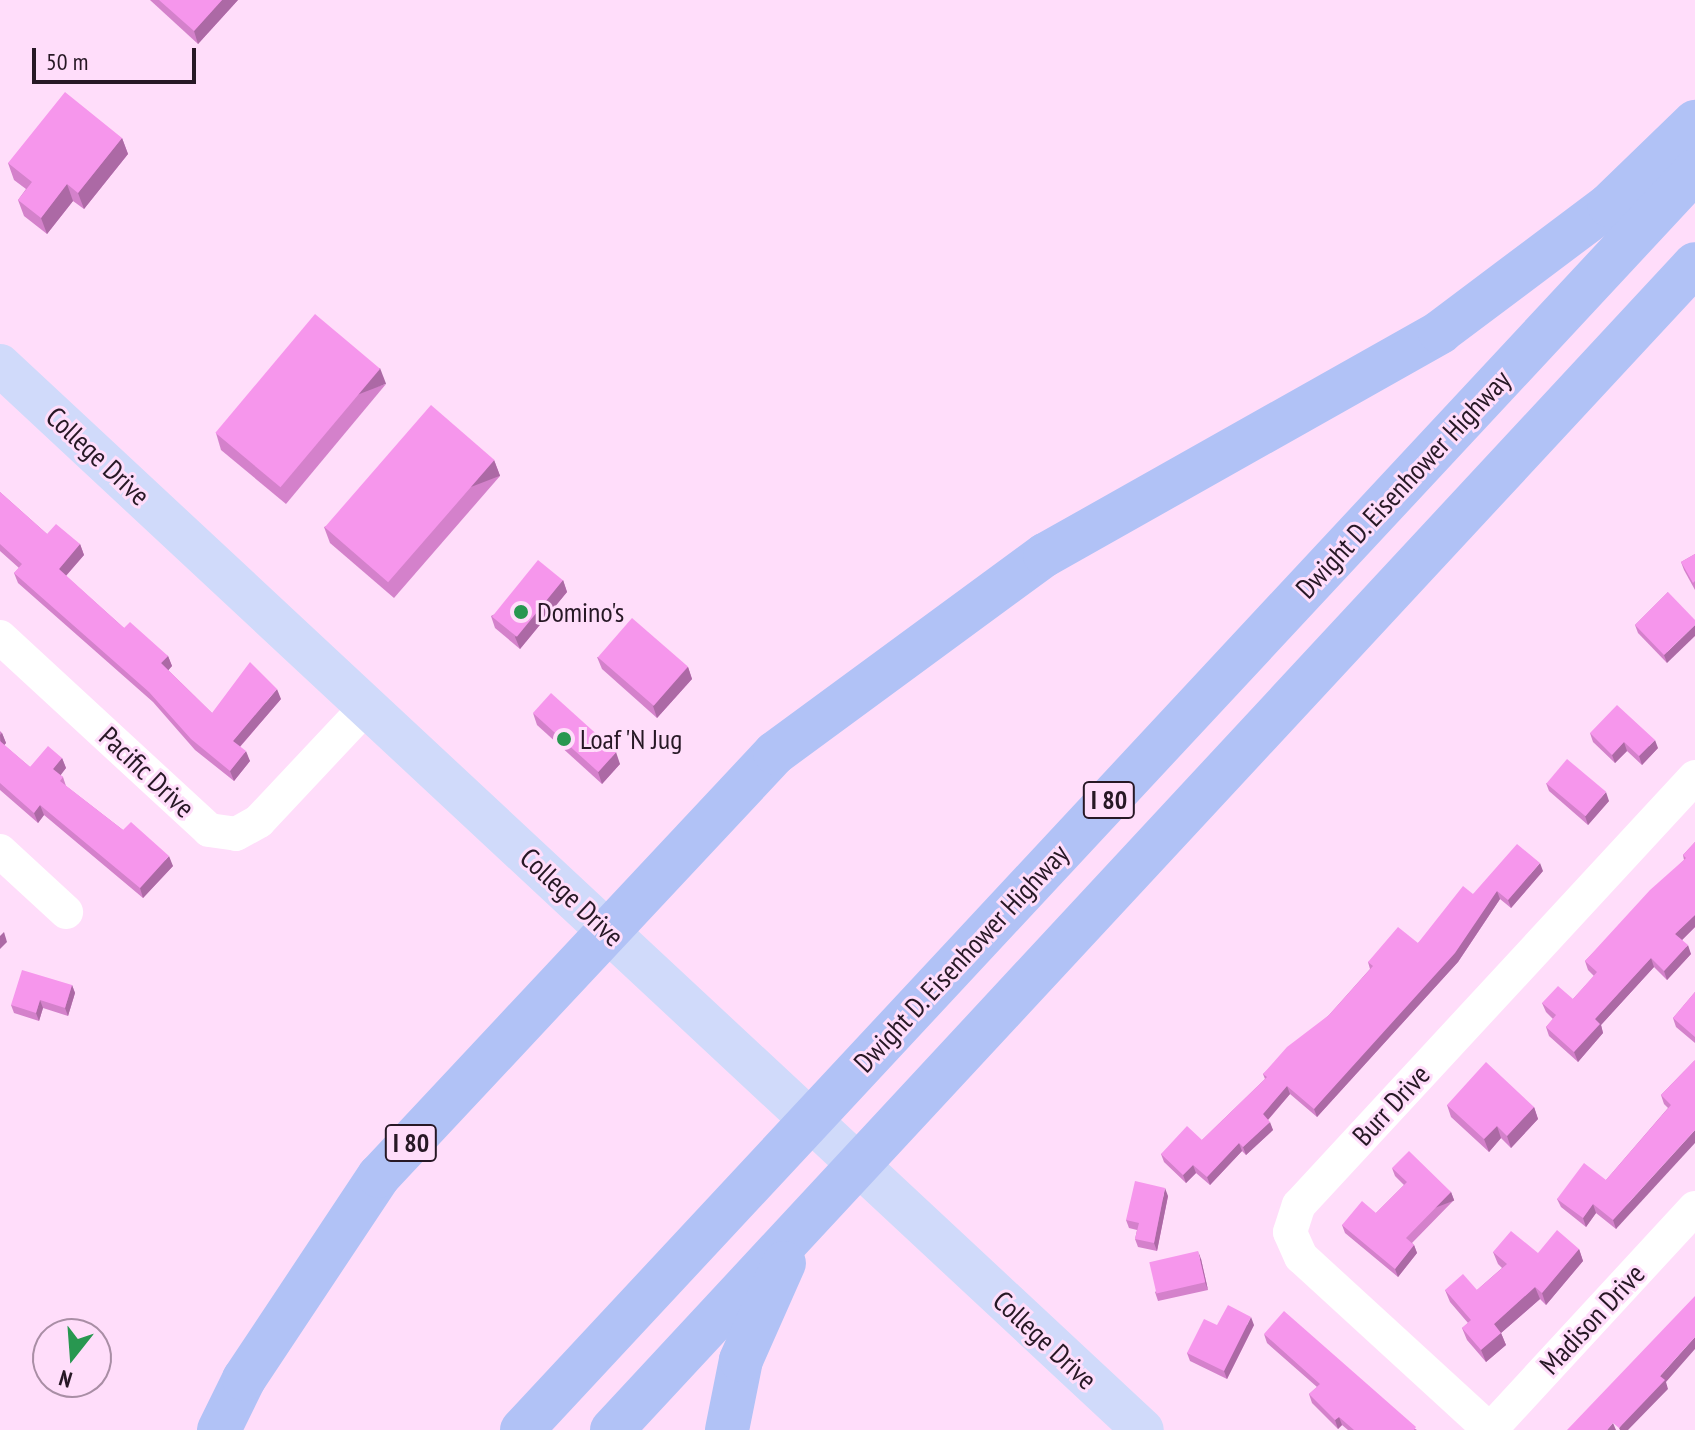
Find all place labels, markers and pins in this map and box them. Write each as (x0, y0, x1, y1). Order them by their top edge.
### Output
place label: Domino's (537, 595, 624, 629)
marker: Domino's (512, 603, 530, 621)
place label: Loaf 'N Jug (580, 722, 684, 756)
marker: Loaf 'N Jug (555, 730, 573, 748)

